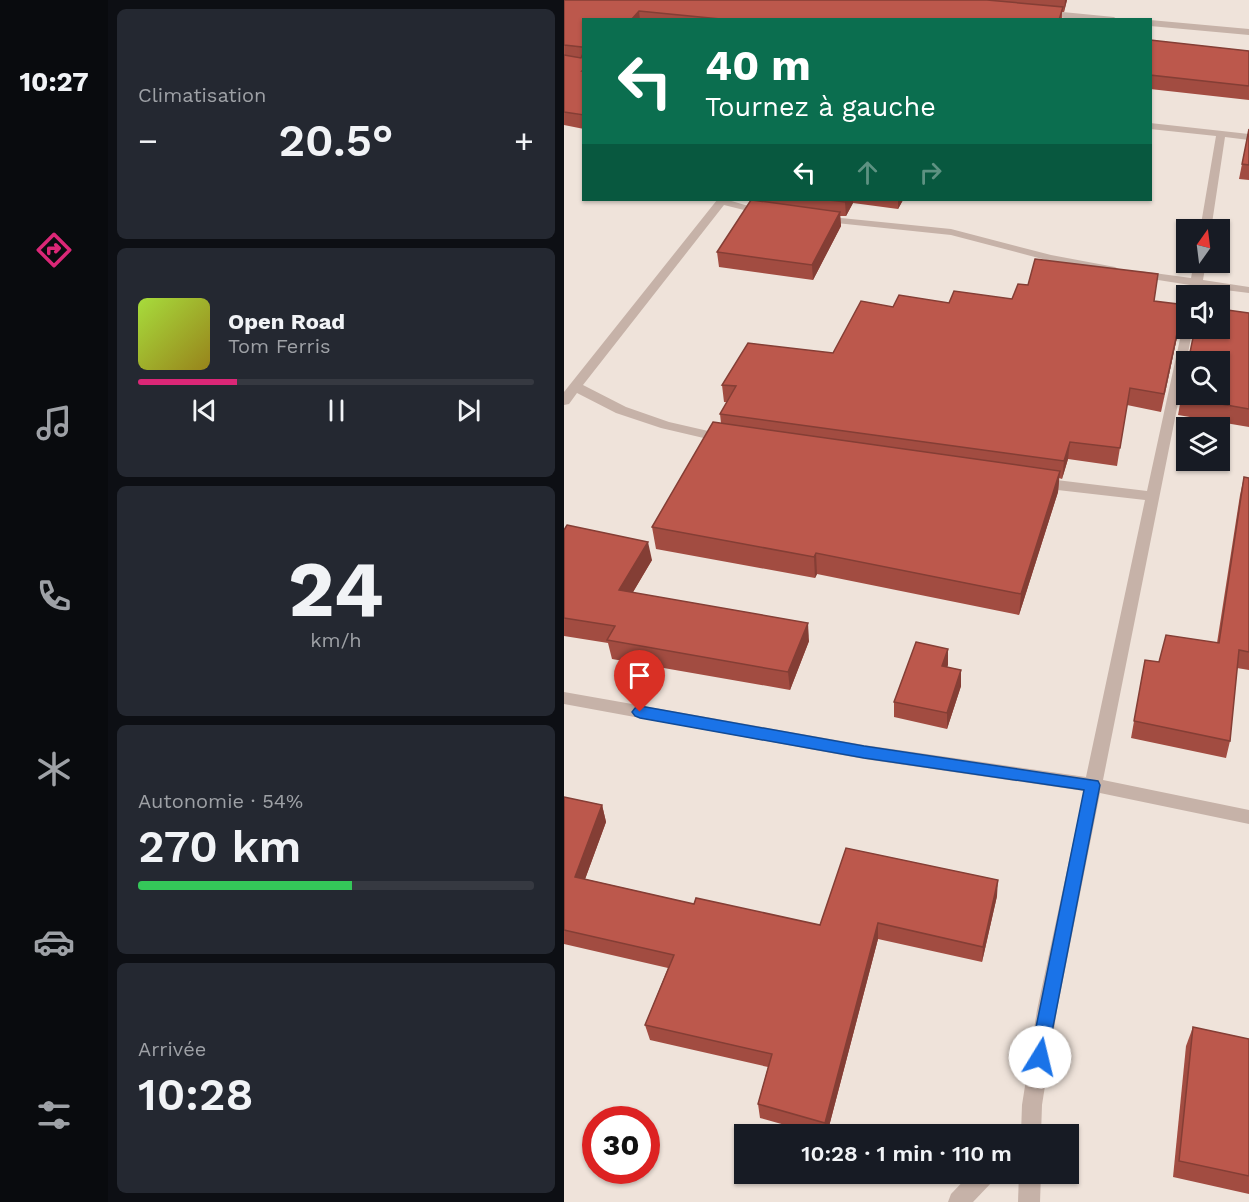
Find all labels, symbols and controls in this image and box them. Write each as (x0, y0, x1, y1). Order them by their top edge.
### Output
text: 40 m (705, 41, 811, 90)
icon: left (606, 42, 684, 120)
text: 10:27 (19, 66, 89, 98)
text: Climatisation (138, 83, 266, 107)
text: Tournez à gauche (705, 91, 936, 123)
text: 20.5° (278, 114, 394, 167)
text: − (138, 121, 158, 160)
text: + (514, 121, 534, 160)
icon: left (788, 156, 821, 189)
icon: ahead (851, 156, 884, 189)
icon: right (914, 156, 947, 189)
north arrow (1176, 219, 1230, 273)
map controls (1176, 219, 1230, 471)
icon: directions (33, 229, 75, 271)
button: sound (1176, 285, 1230, 339)
text: Open Road (228, 309, 345, 334)
text: Tom Ferris (228, 334, 331, 358)
button: search (1176, 351, 1230, 405)
icon: previous (188, 394, 221, 427)
icon: pause (320, 394, 353, 427)
icon: next (452, 394, 485, 427)
icon: music (33, 402, 75, 444)
button: layers (1176, 417, 1230, 471)
text: 24 (288, 543, 384, 635)
icon: phone (33, 575, 75, 617)
text: km/h (310, 628, 362, 652)
pin (614, 650, 665, 712)
icon: arrive (623, 659, 656, 692)
icon: climate (33, 748, 75, 790)
text: Autonomie · 54% (138, 789, 303, 813)
text: 270 km (138, 820, 301, 873)
icon: car (33, 921, 75, 963)
position arrow (1008, 1025, 1072, 1089)
text: Arrivée (138, 1037, 206, 1061)
text: 10:28 (138, 1068, 253, 1121)
icon: filters (33, 1094, 75, 1136)
speed limit sign: 30 (582, 1106, 660, 1184)
text: 10:28 · 1 min · 110 m (801, 1141, 1012, 1166)

